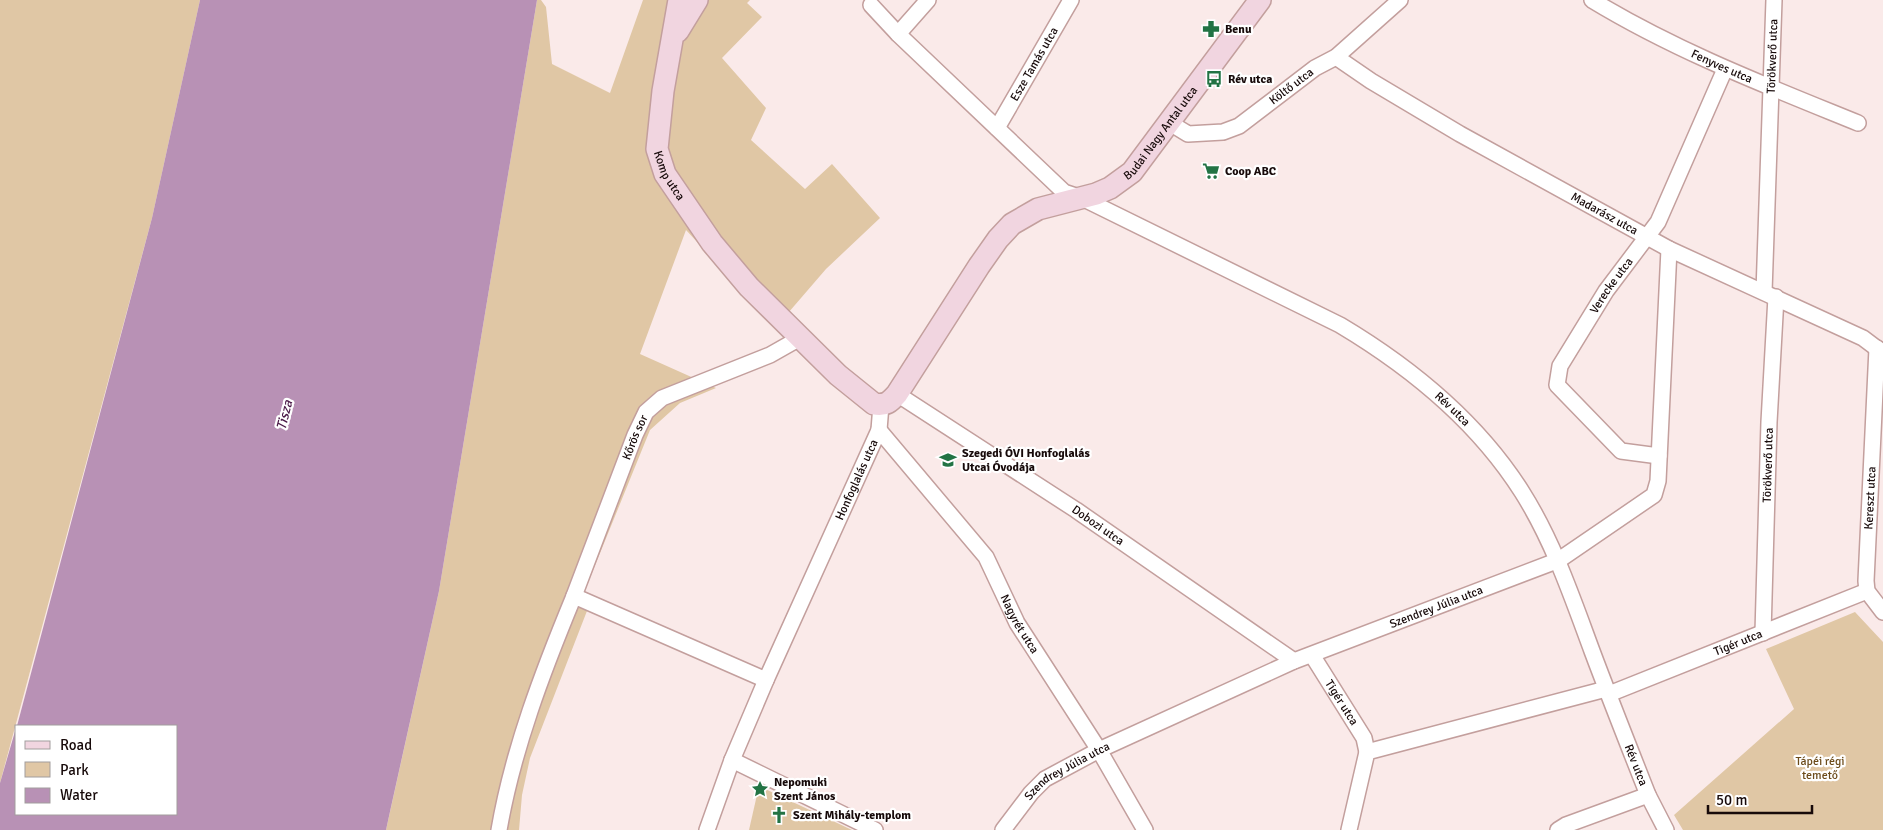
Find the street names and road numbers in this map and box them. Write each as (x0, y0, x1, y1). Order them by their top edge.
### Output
street label: Törökverő utca (1764, 18, 1781, 94)
street label: Esze Tamás utca (1007, 24, 1062, 104)
street label: Fenyves utca (1689, 47, 1755, 87)
street label: Költő utca (1266, 65, 1317, 108)
street label: Budai Nagy Antal utca (1121, 84, 1201, 184)
street label: Komp utca (650, 149, 688, 203)
street label: Madarász utca (1568, 189, 1640, 238)
street label: Verecke utca (1587, 255, 1636, 317)
street label: Rév utca (1431, 389, 1473, 430)
street label: Kőrös sor (619, 412, 652, 462)
street label: Törökverő utca (1760, 427, 1777, 503)
street label: Honfoglalás utca (832, 437, 882, 523)
street label: Kereszt utca (1861, 466, 1880, 530)
street label: Dobozi utca (1069, 502, 1127, 549)
street label: Szendrey Júlia utca (1387, 583, 1485, 632)
street label: Nagyrét utca (997, 592, 1042, 657)
street label: Tigér utca (1712, 627, 1765, 659)
street label: Tigér utca (1321, 677, 1361, 728)
street label: Szendrey Júlia utca (1021, 739, 1112, 803)
street label: Rév utca (1621, 742, 1651, 788)

